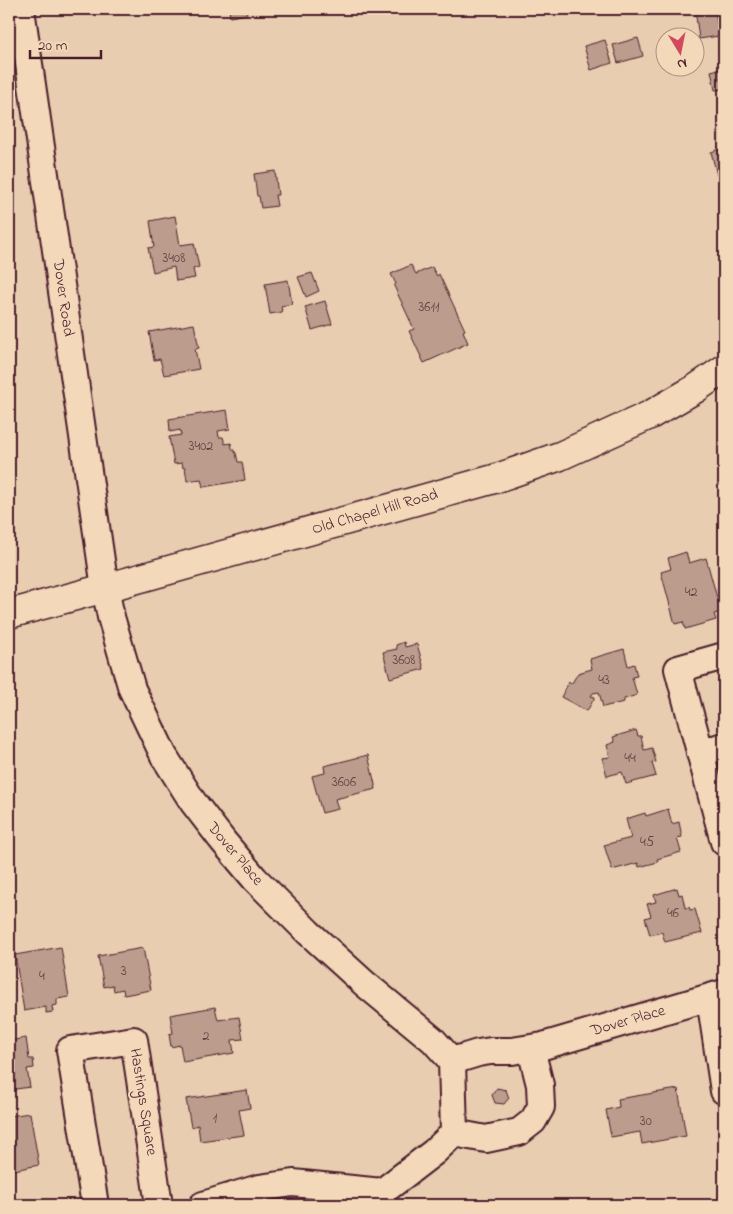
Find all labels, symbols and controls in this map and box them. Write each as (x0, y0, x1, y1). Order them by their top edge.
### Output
scale bar (30, 28, 101, 60)
north arrow (656, 28, 706, 78)
text: 20 m (38, 35, 68, 57)
text: N (676, 52, 688, 74)
house number: 3408 (163, 248, 185, 269)
street label: Dover Road (46, 257, 80, 338)
house number: 3611 (419, 297, 440, 318)
house number: 3402 (189, 436, 213, 457)
street label: Old Chapel Hill Road (309, 483, 441, 541)
house number: 42 (685, 582, 697, 603)
house number: 3608 (392, 650, 416, 671)
house number: 43 (598, 670, 610, 691)
house number: 44 (624, 748, 636, 769)
house number: 3606 (332, 772, 356, 793)
street label: Dover Place (200, 816, 269, 892)
house number: 45 (640, 832, 654, 853)
house number: 46 (667, 903, 679, 924)
house number: 3 (121, 961, 127, 982)
house number: 4 (39, 966, 45, 987)
street label: Dover Place (587, 999, 669, 1043)
house number: 2 (203, 1026, 210, 1047)
street label: Hastings Square (123, 1047, 163, 1158)
house number: 1 (213, 1108, 218, 1129)
house number: 30 (640, 1111, 652, 1132)

